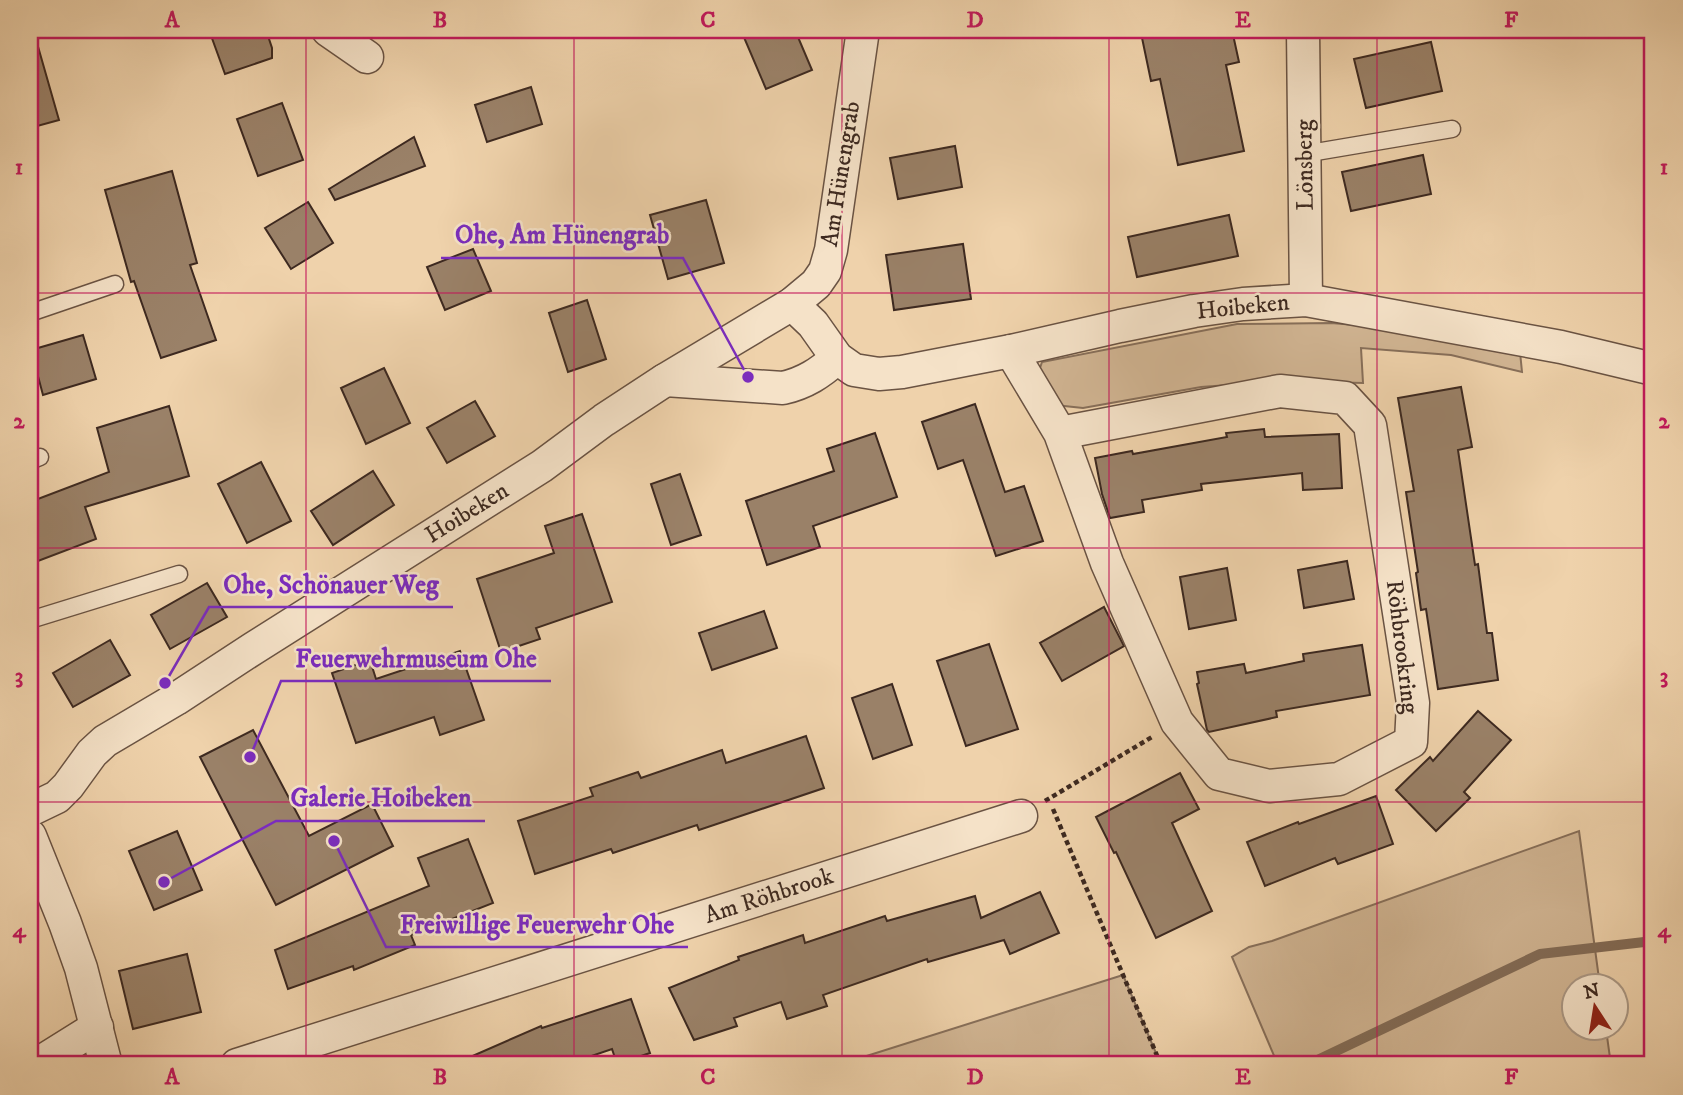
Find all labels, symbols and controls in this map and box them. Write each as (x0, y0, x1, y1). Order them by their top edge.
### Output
text: A (164, 6, 181, 35)
text: B (433, 6, 447, 35)
text: C (700, 6, 716, 35)
text: D (966, 6, 984, 35)
text: E (1235, 6, 1251, 35)
text: F (1504, 6, 1519, 35)
street label: Am Hünengrab (815, 99, 867, 249)
street label: Lönsberg (1289, 119, 1321, 211)
text: 1 (15, 153, 23, 182)
text: 1 (1660, 153, 1668, 182)
callout: Ohe, Am Hünengrab (441, 211, 683, 258)
text: Ohe, Am Hünengrab (455, 219, 669, 252)
street label: Hoibeken (1195, 287, 1291, 327)
text: 2 (13, 407, 25, 436)
text: 2 (1658, 407, 1670, 436)
street label: Hoibeken (420, 475, 515, 550)
callout: Ohe, Schönauer Weg (209, 560, 453, 607)
text: Ohe, Schönauer Weg (223, 569, 440, 602)
street label: Röhbrookring (1379, 578, 1425, 716)
callout: Feuerwehrmuseum Ohe (281, 634, 551, 681)
text: Feuerwehrmuseum Ohe (295, 643, 537, 676)
text: 3 (15, 662, 23, 691)
text: 3 (1660, 662, 1668, 691)
callout: Galerie Hoibeken (276, 774, 485, 821)
text: Galerie Hoibeken (290, 782, 472, 815)
street label: Am Röhbrook (701, 861, 837, 931)
callout: Freiwillige Feuerwehr Ohe (386, 900, 688, 947)
text: Freiwillige Feuerwehr Ohe (400, 909, 675, 942)
text: 4 (12, 916, 27, 945)
text: 4 (1657, 916, 1672, 945)
north arrow (1560, 972, 1630, 1042)
text: N (1582, 979, 1602, 1005)
text: A (164, 1063, 181, 1092)
text: B (433, 1063, 447, 1092)
text: C (700, 1063, 716, 1092)
text: D (966, 1063, 984, 1092)
text: E (1235, 1063, 1251, 1092)
text: F (1504, 1063, 1519, 1092)

